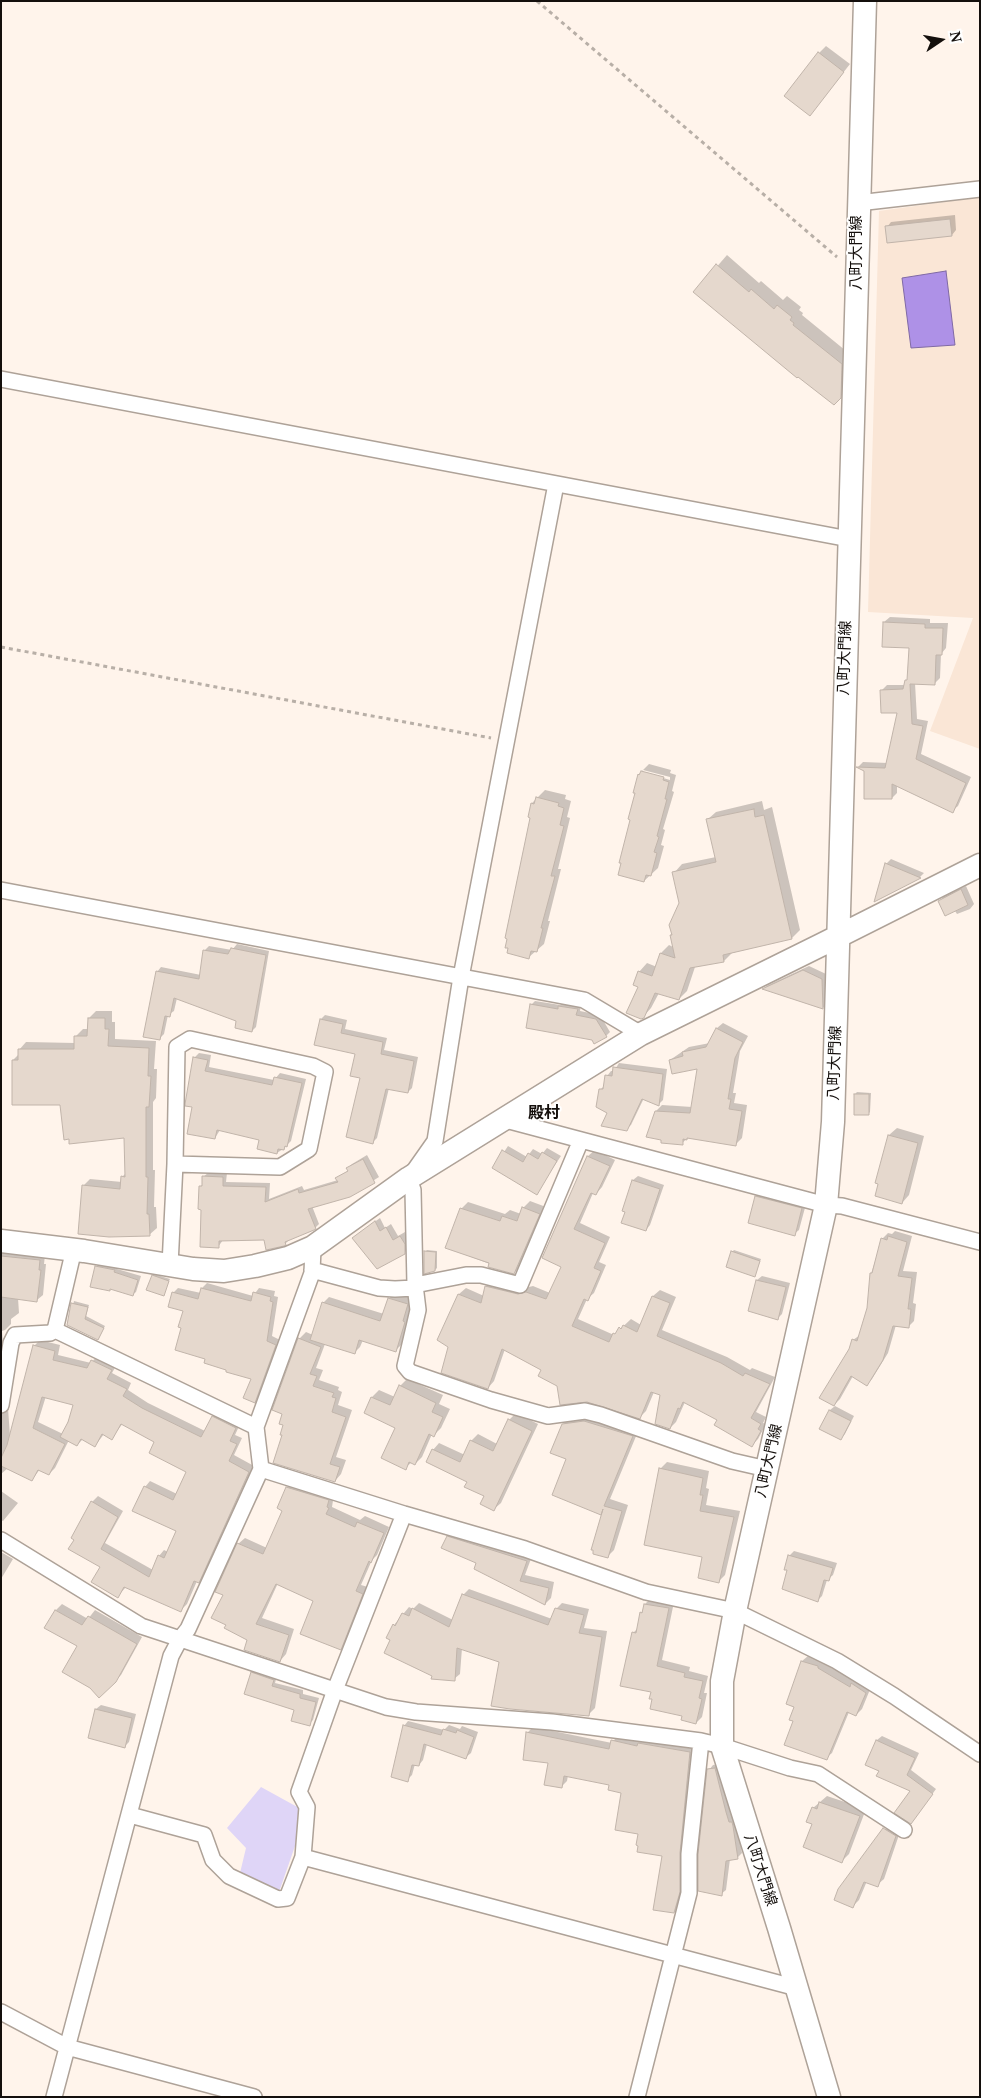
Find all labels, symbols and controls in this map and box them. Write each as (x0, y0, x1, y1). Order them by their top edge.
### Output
north arrow (916, 15, 966, 65)
text: N (946, 29, 967, 44)
street label: 八町大門線 (848, 216, 866, 290)
street label: 八町大門線 (835, 620, 855, 696)
street label: 八町大門線 (825, 1025, 845, 1101)
district label: 殿村 (528, 1103, 560, 1123)
street label: 八町大門線 (752, 1422, 786, 1500)
street label: 八町大門線 (740, 1832, 780, 1908)

